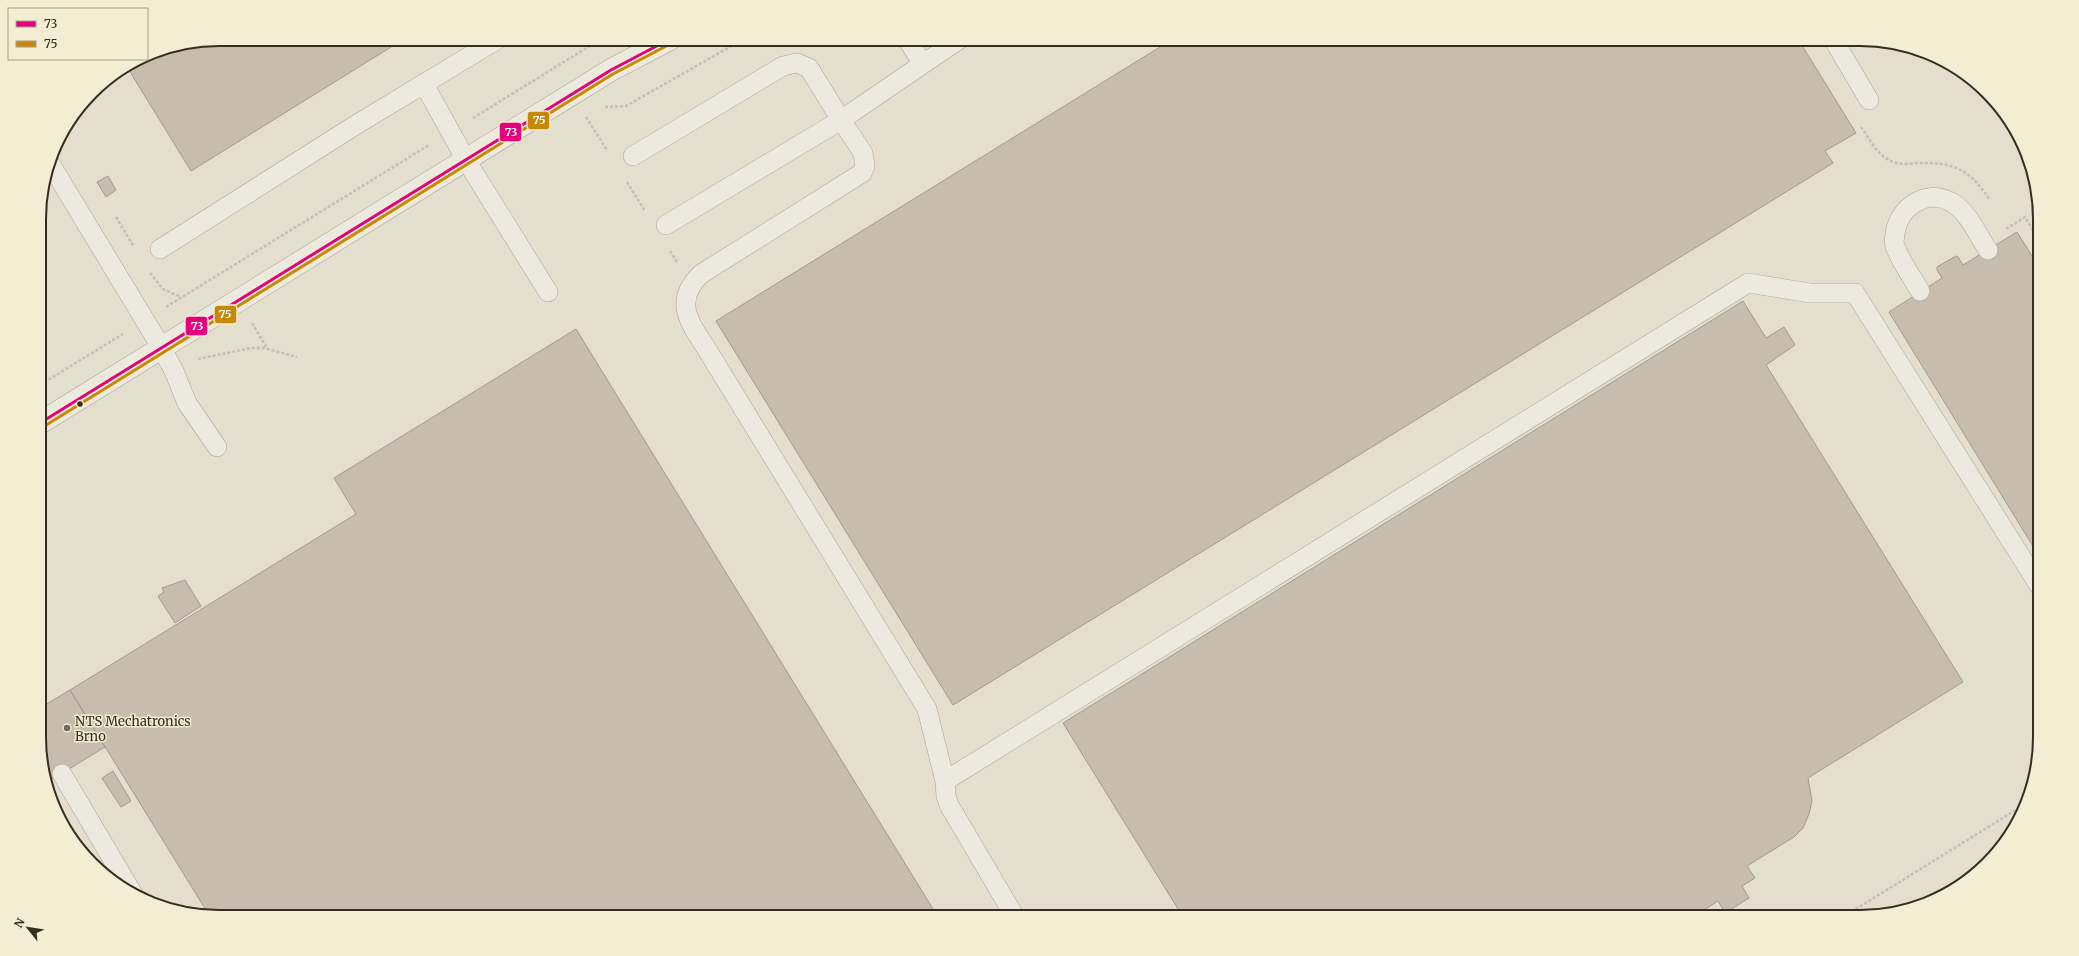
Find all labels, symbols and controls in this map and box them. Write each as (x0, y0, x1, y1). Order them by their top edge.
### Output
legend (8, 8, 148, 60)
text: 73 (44, 16, 58, 31)
text: 75 (44, 36, 57, 51)
line badge: 75 (527, 111, 550, 130)
text: 75 (533, 113, 545, 127)
line badge: 73 (499, 122, 522, 142)
text: 73 (505, 125, 517, 139)
line badge: 75 (214, 305, 237, 324)
text: 75 (219, 307, 231, 321)
line badge: 73 (185, 316, 208, 336)
text: 73 (191, 319, 203, 333)
unlabelled marker (75, 399, 85, 409)
place label: NTS Mechatronics Brno (75, 713, 191, 745)
marker: NTS Mechatronics Brno (62, 723, 72, 733)
north arrow (8, 908, 48, 948)
text: N (11, 915, 28, 930)

